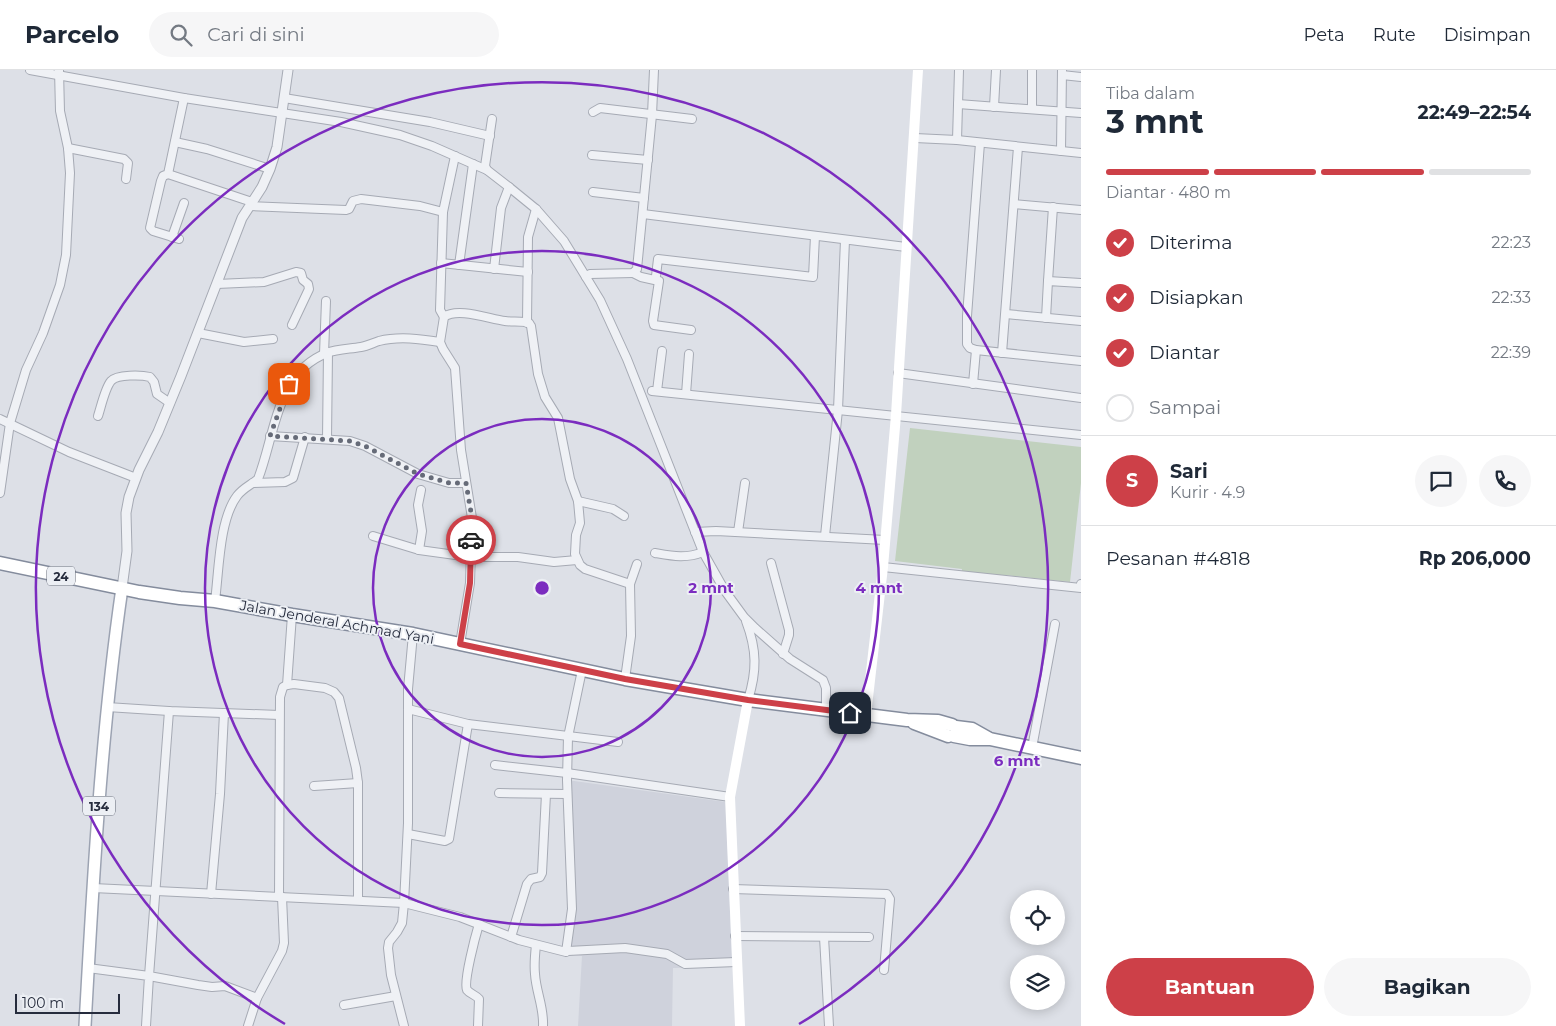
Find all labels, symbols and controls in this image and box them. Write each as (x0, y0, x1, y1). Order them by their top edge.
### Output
search box (149, 12, 499, 57)
text: Parcelo (25, 20, 119, 49)
icon: search (167, 21, 195, 49)
text: Cari di sini (207, 23, 305, 46)
text: Peta (1304, 24, 1345, 46)
text: Rute (1373, 24, 1416, 46)
text: Disimpan (1444, 24, 1531, 46)
text: Tiba dalam (1106, 84, 1195, 103)
text: 22:49–22:54 (1417, 101, 1531, 124)
text: 3 mnt (1106, 102, 1204, 141)
text: Diantar · 480 m (1106, 183, 1231, 202)
icon: check (1106, 229, 1134, 257)
text: Diterima (1149, 231, 1232, 254)
text: 22:23 (1491, 233, 1531, 252)
icon: check (1106, 284, 1134, 312)
text: Disiapkan (1149, 286, 1244, 309)
text: 22:33 (1491, 288, 1531, 307)
icon: check (1106, 339, 1134, 367)
text: Diantar (1149, 341, 1220, 364)
text: 22:39 (1491, 343, 1531, 362)
pin (268, 363, 310, 405)
icon: bag (275, 370, 303, 398)
text: Sampai (1149, 396, 1221, 419)
button: chat (1415, 455, 1467, 507)
button: phone (1479, 455, 1531, 507)
text: Sari (1170, 460, 1208, 483)
text: S (1126, 469, 1138, 492)
text: Kurir · 4.9 (1170, 483, 1245, 502)
courier (446, 515, 496, 565)
icon: car (457, 526, 485, 554)
text: Pesanan #4818 (1106, 547, 1250, 570)
text: Rp 206,000 (1419, 547, 1531, 570)
road number: 24 (47, 566, 75, 586)
text: 2 mnt (688, 578, 734, 597)
text: 4 mnt (855, 578, 903, 597)
centre of rings (533, 579, 551, 597)
street label: Jalan Jenderal Achmad Yani (237, 596, 436, 648)
pin (829, 692, 871, 734)
icon: home (836, 699, 864, 727)
text: 6 mnt (994, 751, 1041, 770)
road number: 134 (83, 796, 115, 816)
map controls (1010, 890, 1065, 1010)
button: locate (1010, 890, 1065, 945)
button: layers (1010, 955, 1065, 1010)
button: Bantuan (1106, 958, 1314, 1016)
button: Bagikan (1324, 958, 1531, 1016)
scale bar (15, 991, 120, 1014)
text: 100 m (22, 994, 64, 1012)

